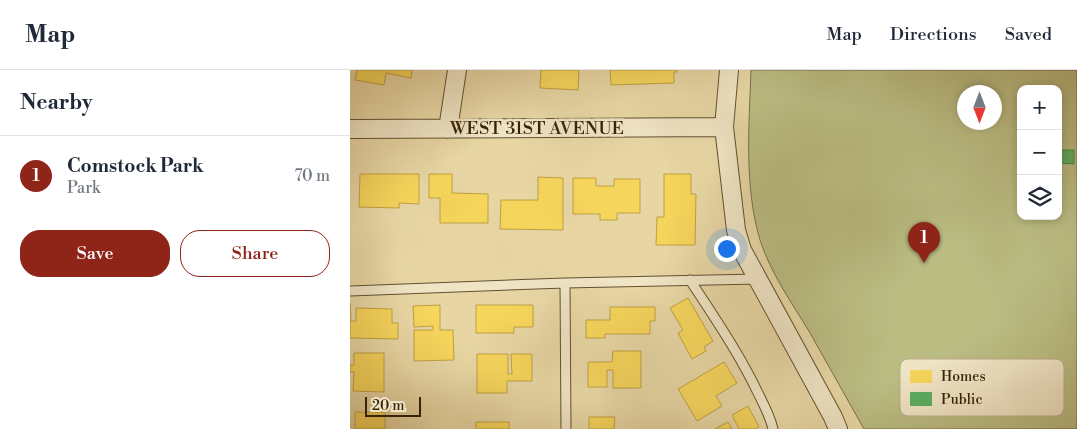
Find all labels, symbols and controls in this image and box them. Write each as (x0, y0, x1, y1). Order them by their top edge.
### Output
text: Map (25, 20, 75, 50)
text: Map (826, 23, 862, 46)
text: Directions (890, 23, 977, 46)
text: Saved (1005, 23, 1052, 46)
north arrow (957, 85, 1002, 130)
map controls (1017, 85, 1062, 220)
button: + (1017, 85, 1062, 130)
text: Nearby (20, 90, 93, 116)
street label: WEST 31ST AVENUE (449, 117, 624, 140)
button: − (1017, 130, 1062, 175)
text: Comstock Park (67, 154, 204, 178)
text: 1 (32, 166, 40, 186)
text: 70 m (294, 166, 330, 186)
button: layers (1017, 175, 1062, 220)
text: Park (67, 178, 100, 198)
pin: 1 (908, 222, 940, 263)
button: Save (20, 230, 170, 277)
button: Share (180, 230, 330, 277)
your location (714, 236, 740, 262)
legend (900, 359, 1064, 416)
text: Homes (941, 368, 986, 386)
text: Public (941, 391, 982, 409)
scale bar (365, 394, 421, 417)
text: 20 m (372, 397, 404, 415)

